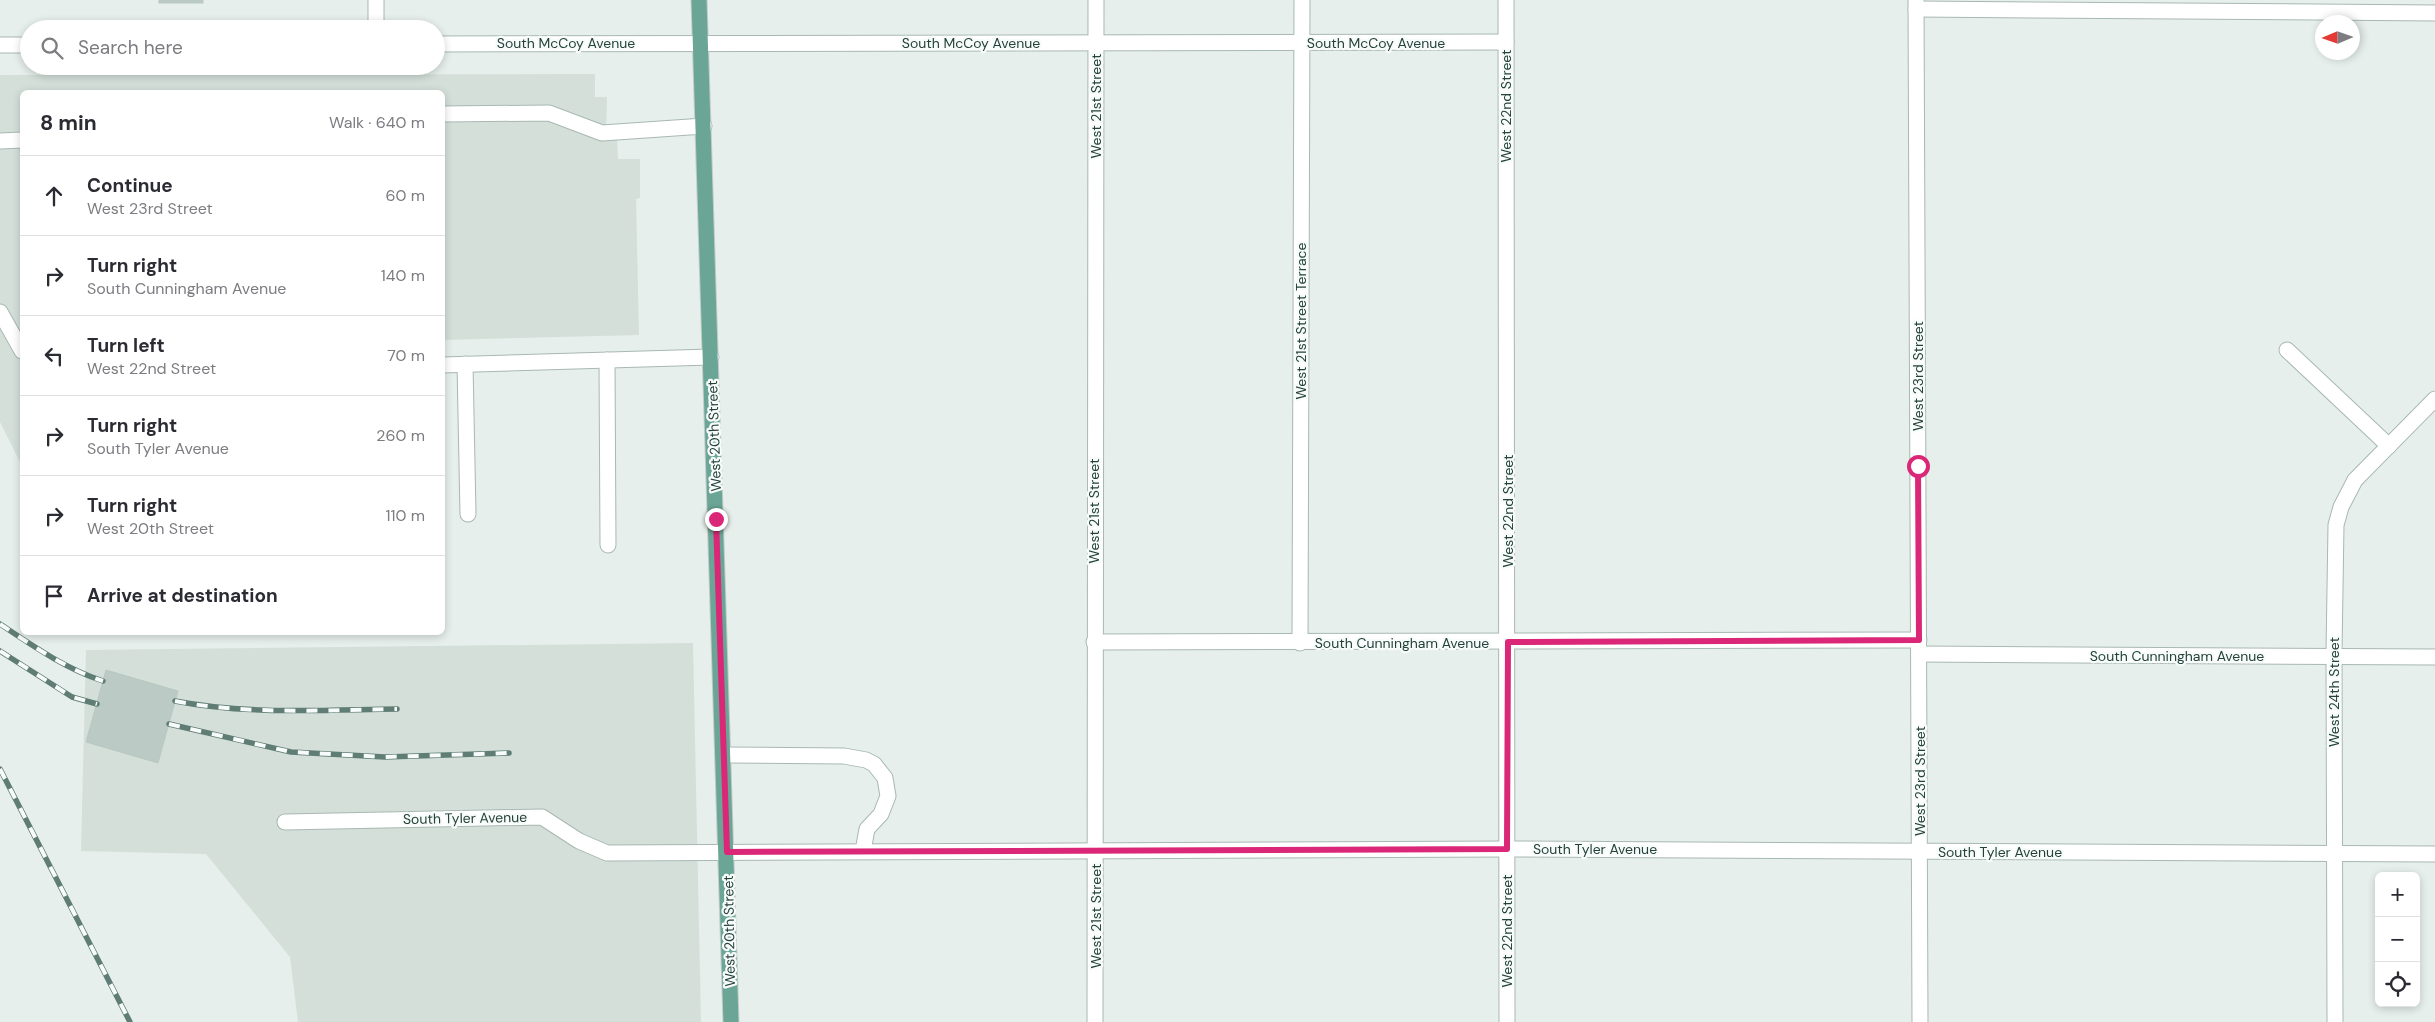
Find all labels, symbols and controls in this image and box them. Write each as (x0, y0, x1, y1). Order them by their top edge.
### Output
north arrow (2315, 15, 2360, 60)
search box (20, 20, 445, 75)
icon: search (38, 34, 66, 62)
street label: South McCoy Avenue (497, 34, 635, 52)
street label: South McCoy Avenue (902, 34, 1040, 52)
street label: South McCoy Avenue (1307, 34, 1445, 52)
text: Search here (78, 35, 183, 60)
street label: West 22nd Street (1497, 49, 1515, 163)
street label: West 21st Street (1087, 54, 1105, 158)
text: 8 min (40, 109, 97, 137)
text: Walk · 640 m (329, 112, 425, 133)
text: Continue (87, 173, 173, 198)
icon: ahead (40, 182, 68, 210)
text: 60 m (385, 185, 425, 206)
text: West 23rd Street (87, 198, 213, 219)
street label: West 21st Street Terrace (1292, 242, 1310, 399)
text: Turn right (87, 253, 177, 278)
icon: right (40, 262, 68, 290)
text: 140 m (381, 265, 425, 286)
text: South Cunningham Avenue (87, 278, 286, 299)
street label: West 23rd Street (1909, 321, 1927, 431)
text: Turn left (87, 333, 165, 358)
icon: left (40, 342, 68, 370)
text: 70 m (387, 345, 425, 366)
text: West 22nd Street (87, 358, 216, 379)
street label: West 20th Street (703, 380, 725, 492)
text: Turn right (87, 413, 177, 438)
icon: right (40, 422, 68, 450)
text: 260 m (376, 425, 425, 446)
text: South Tyler Avenue (87, 438, 229, 459)
street label: West 22nd Street (1499, 454, 1517, 568)
route start (1907, 455, 1930, 478)
street label: West 21st Street (1085, 459, 1103, 563)
text: Turn right (87, 493, 177, 518)
icon: right (40, 502, 68, 530)
text: 110 m (386, 505, 425, 526)
route end (705, 508, 728, 531)
text: West 20th Street (87, 518, 214, 539)
icon: arrive (40, 582, 68, 610)
text: Arrive at destination (87, 583, 278, 608)
street label: South Cunningham Avenue (1315, 634, 1489, 652)
street label: West 24th Street (2325, 637, 2343, 747)
street label: South Cunningham Avenue (2090, 647, 2264, 665)
street label: West 23rd Street (1911, 726, 1929, 836)
street label: South Tyler Avenue (403, 808, 527, 828)
street label: South Tyler Avenue (1533, 840, 1657, 858)
street label: South Tyler Avenue (1938, 843, 2062, 861)
street label: West 21st Street (1087, 864, 1105, 968)
map controls (2375, 872, 2420, 1007)
button: + (2375, 872, 2420, 917)
street label: West 22nd Street (1498, 874, 1516, 988)
street label: West 20th Street (719, 875, 739, 987)
button: − (2375, 917, 2420, 962)
button: locate (2375, 962, 2420, 1007)

